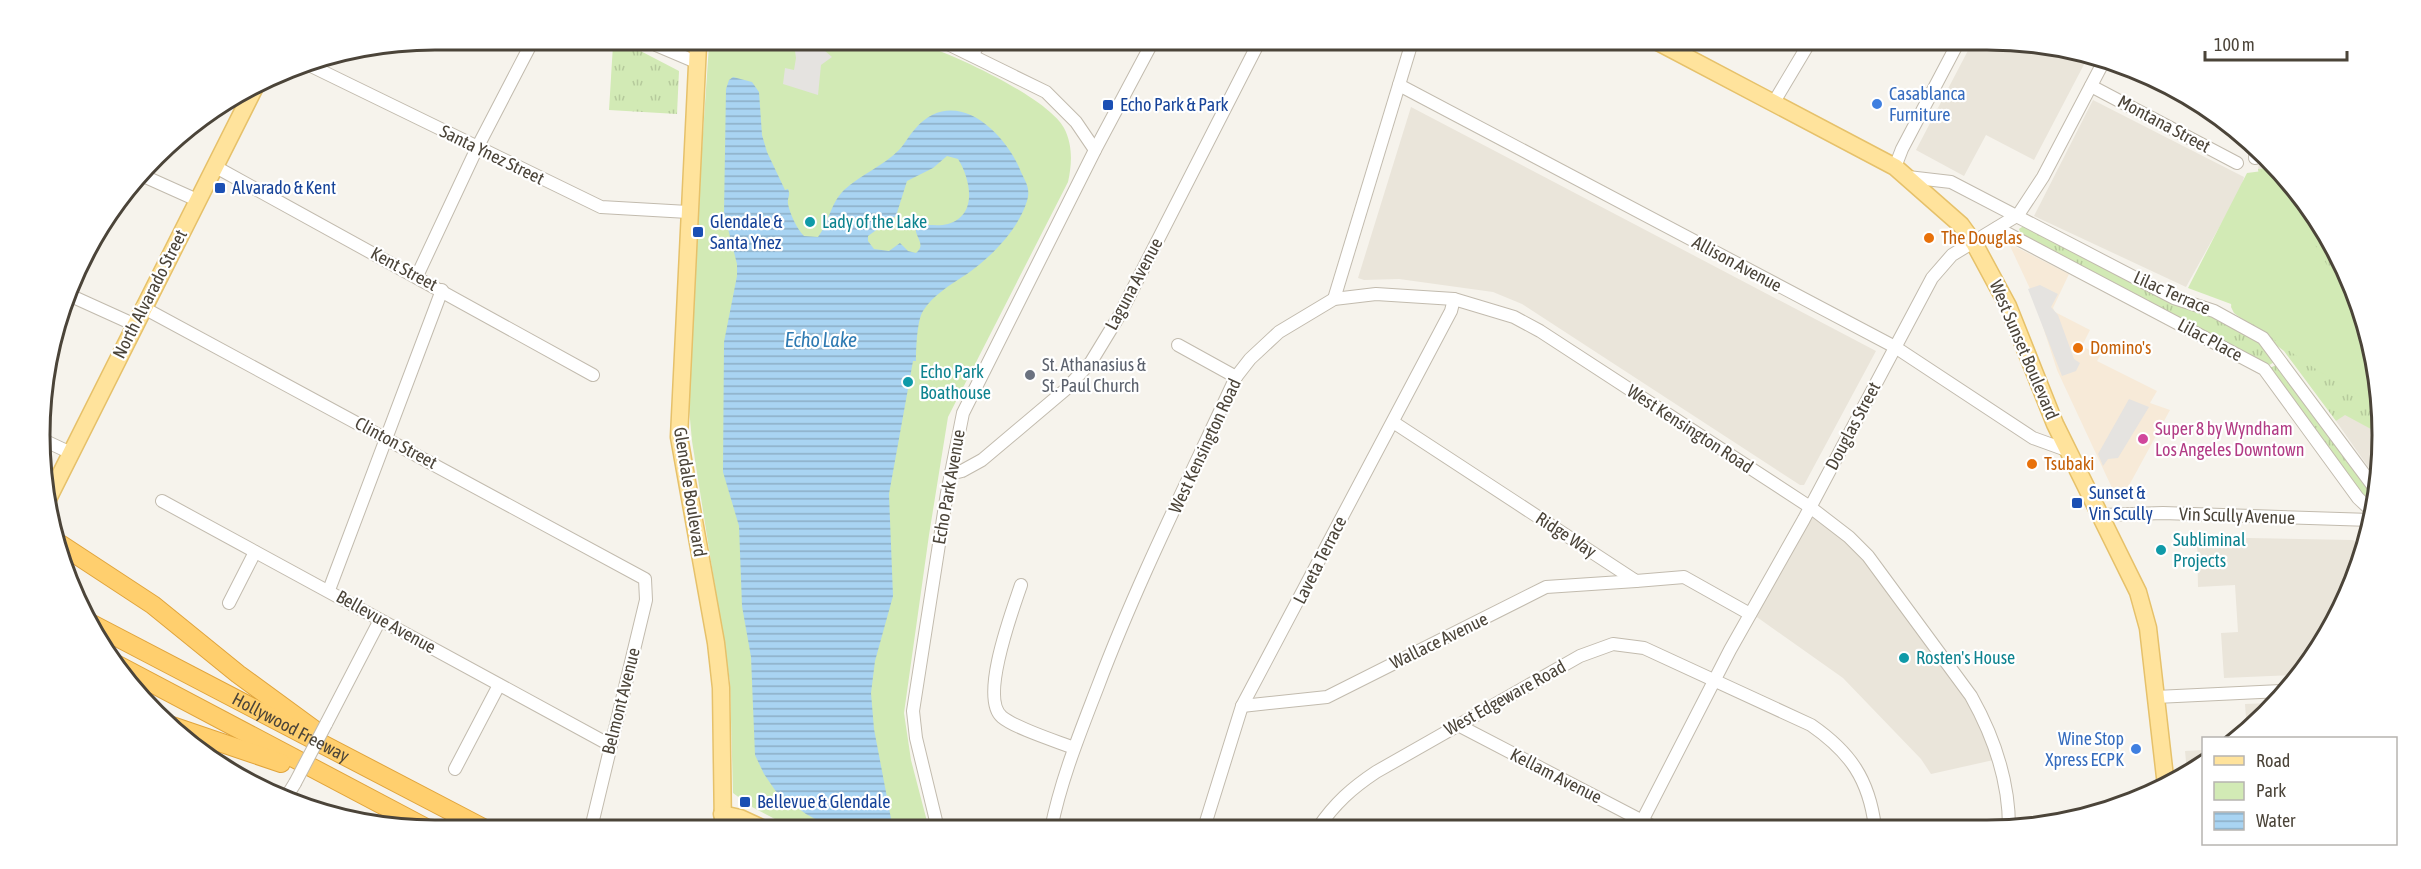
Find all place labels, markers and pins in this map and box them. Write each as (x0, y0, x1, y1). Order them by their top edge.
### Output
place label: Casablanca Furniture (1889, 83, 1966, 125)
place label: Echo Park & Park (1120, 94, 1228, 115)
marker: Casablanca Furniture (1870, 97, 1884, 111)
marker: Echo Park & Park (1101, 98, 1115, 112)
place label: Alvarado & Kent (232, 177, 336, 198)
marker: Alvarado & Kent (213, 181, 227, 195)
place label: Glendale & Santa Ynez (710, 211, 783, 253)
place label: Lady of the Lake (822, 211, 927, 232)
marker: Lady of the Lake (803, 215, 817, 229)
marker: Glendale & Santa Ynez (691, 225, 705, 239)
place label: The Douglas (1941, 227, 2022, 248)
marker: The Douglas (1922, 231, 1936, 245)
place label: Domino's (2090, 337, 2151, 358)
marker: Domino's (2071, 341, 2085, 355)
place label: St. Athanasius & St. Paul Church (1042, 354, 1147, 396)
place label: Echo Park Boathouse (920, 361, 991, 403)
marker: St. Athanasius & St. Paul Church (1023, 368, 1037, 382)
marker: Echo Park Boathouse (901, 375, 915, 389)
place label: Super 8 by Wyndham Los Angeles Downtown (2155, 418, 2305, 460)
marker: Super 8 by Wyndham Los Angeles Downtown (2136, 432, 2150, 446)
place label: Tsubaki (2044, 453, 2094, 474)
marker: Tsubaki (2025, 457, 2039, 471)
place label: Sunset & Vin Scully (2089, 482, 2153, 524)
marker: Sunset & Vin Scully (2070, 496, 2084, 510)
place label: Subliminal Projects (2173, 529, 2246, 571)
marker: Subliminal Projects (2154, 543, 2168, 557)
place label: Rosten's House (1916, 647, 2015, 668)
marker: Rosten's House (1897, 651, 1911, 665)
place label: Wine Stop Xpress ECPK (2045, 728, 2124, 770)
marker: Wine Stop Xpress ECPK (2129, 742, 2143, 756)
place label: Bellevue & Glendale (757, 791, 890, 812)
marker: Bellevue & Glendale (738, 795, 752, 809)

